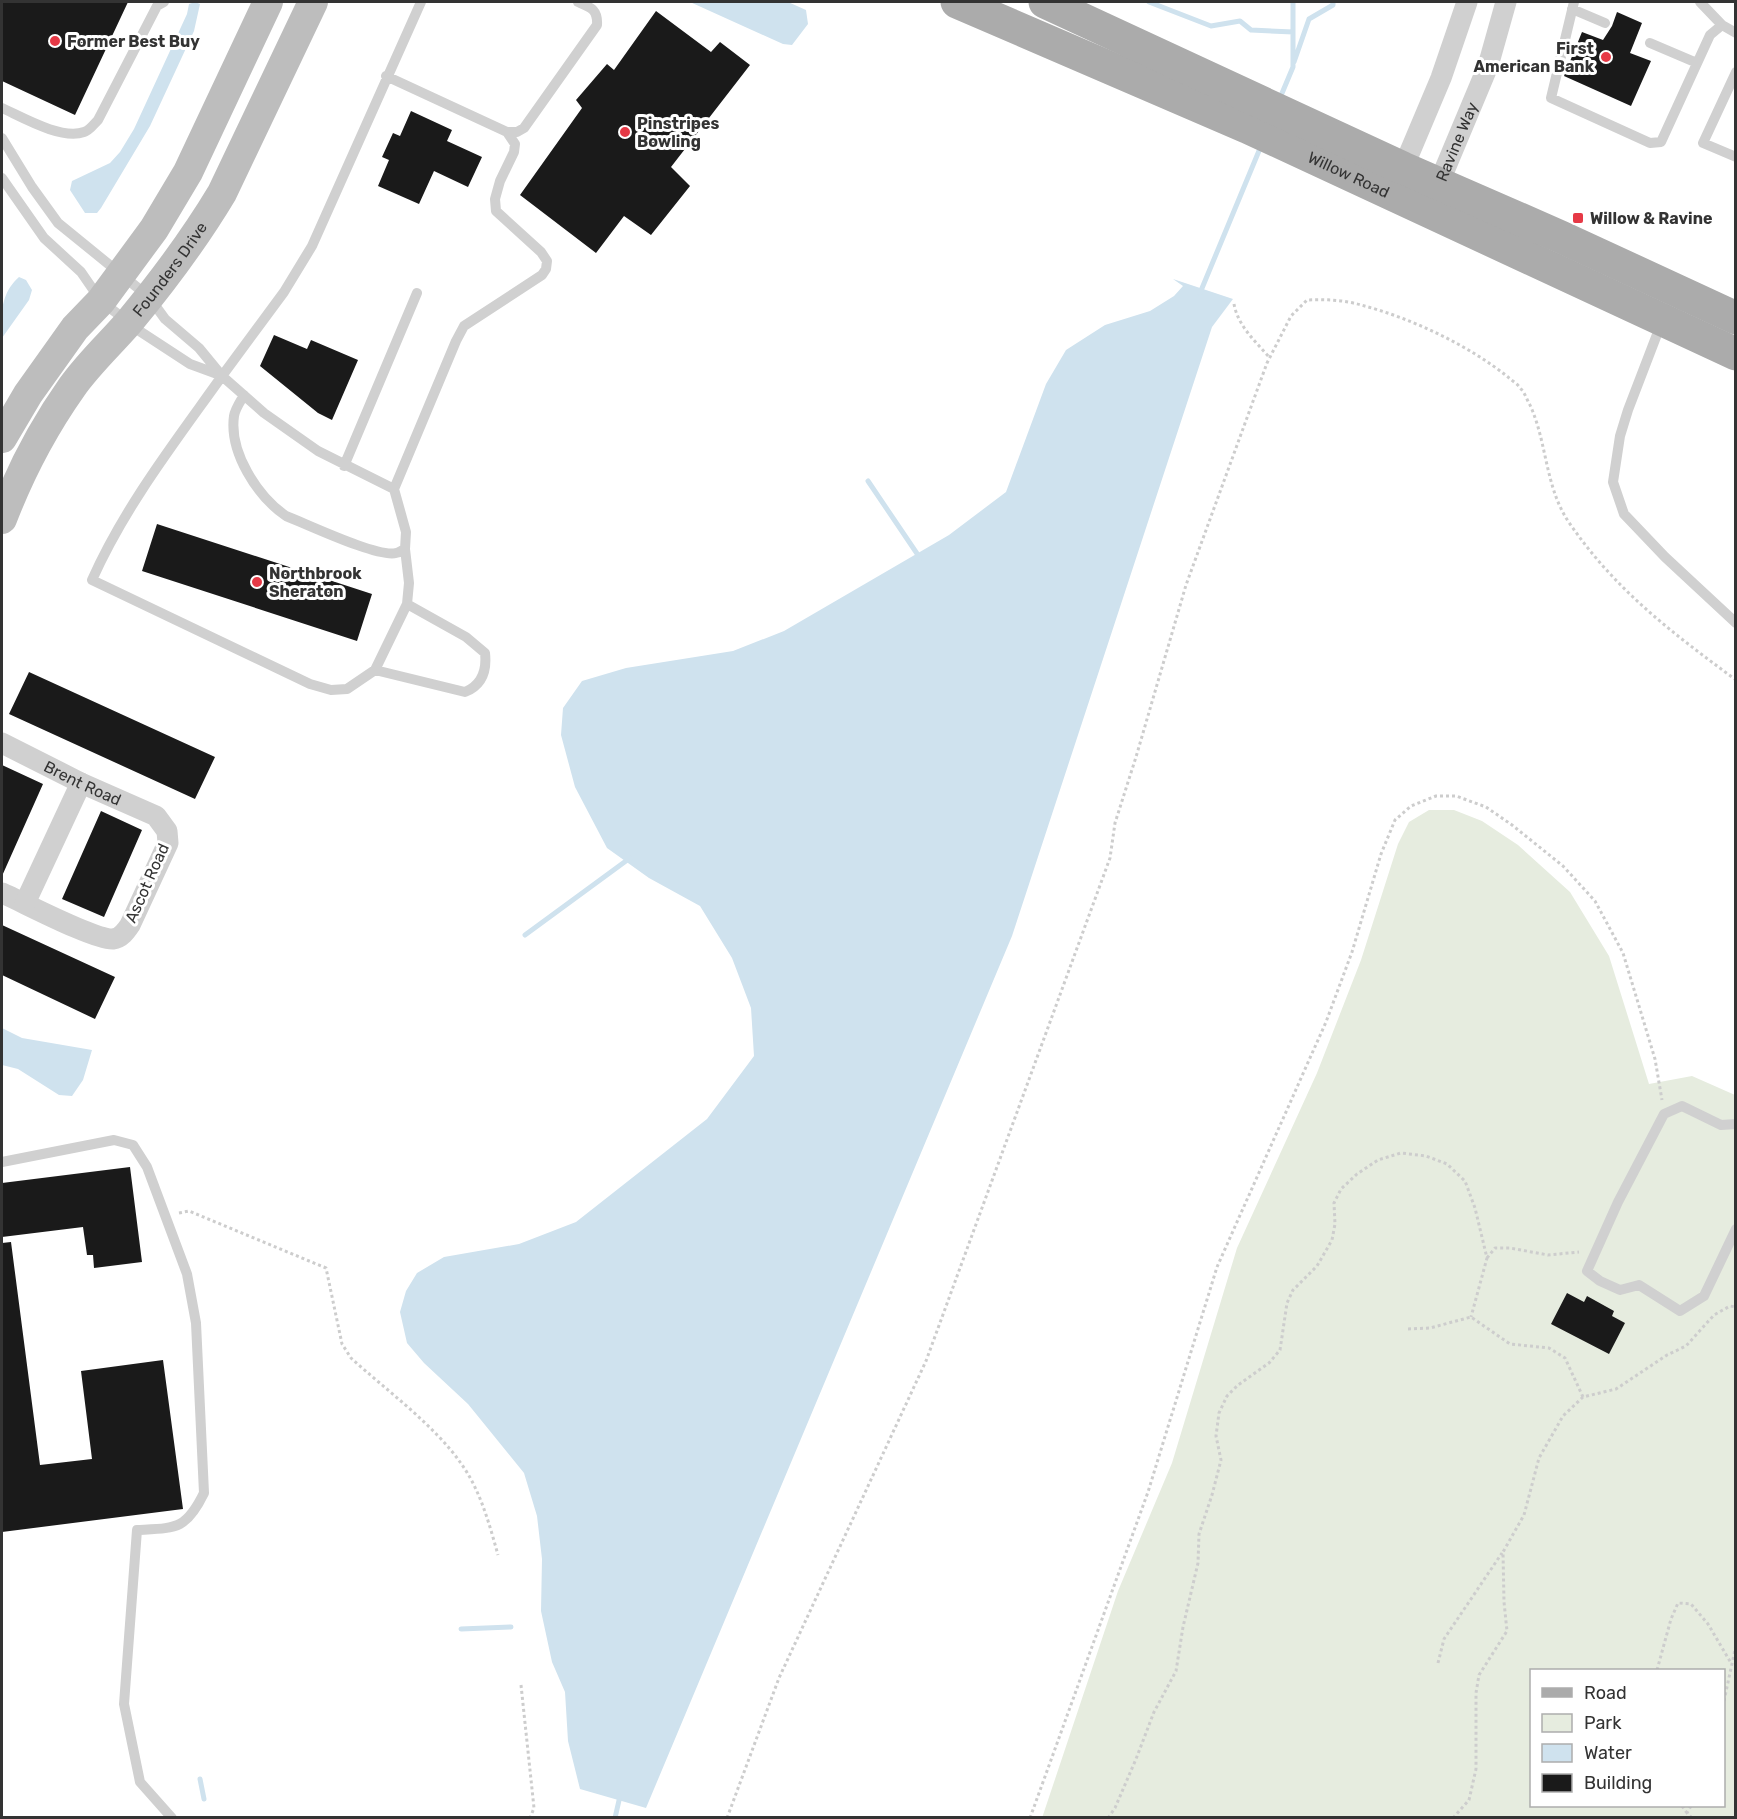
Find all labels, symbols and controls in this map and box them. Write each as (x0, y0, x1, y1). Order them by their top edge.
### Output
place label: Former Best Buy (67, 32, 200, 51)
marker: Former Best Buy (48, 34, 62, 48)
place label: First American Bank (1474, 39, 1595, 76)
marker: First American Bank (1599, 50, 1613, 64)
street label: Ravine Way (1431, 99, 1481, 184)
place label: Pinstripes Bowling (637, 114, 719, 151)
marker: Pinstripes Bowling (618, 125, 632, 139)
street label: Willow Road (1305, 147, 1393, 201)
place label: Willow & Ravine (1590, 209, 1712, 228)
marker: Willow & Ravine (1571, 211, 1585, 225)
street label: Founders Drive (128, 218, 211, 320)
place label: Northbrook Sheraton (269, 564, 362, 601)
marker: Northbrook Sheraton (250, 575, 264, 589)
street label: Brent Road (41, 756, 124, 809)
street label: Ascot Road (121, 840, 173, 926)
legend (1530, 1669, 1725, 1807)
text: Road (1584, 1682, 1627, 1704)
text: Park (1584, 1712, 1622, 1734)
text: Water (1584, 1742, 1632, 1764)
text: Building (1584, 1772, 1652, 1794)

